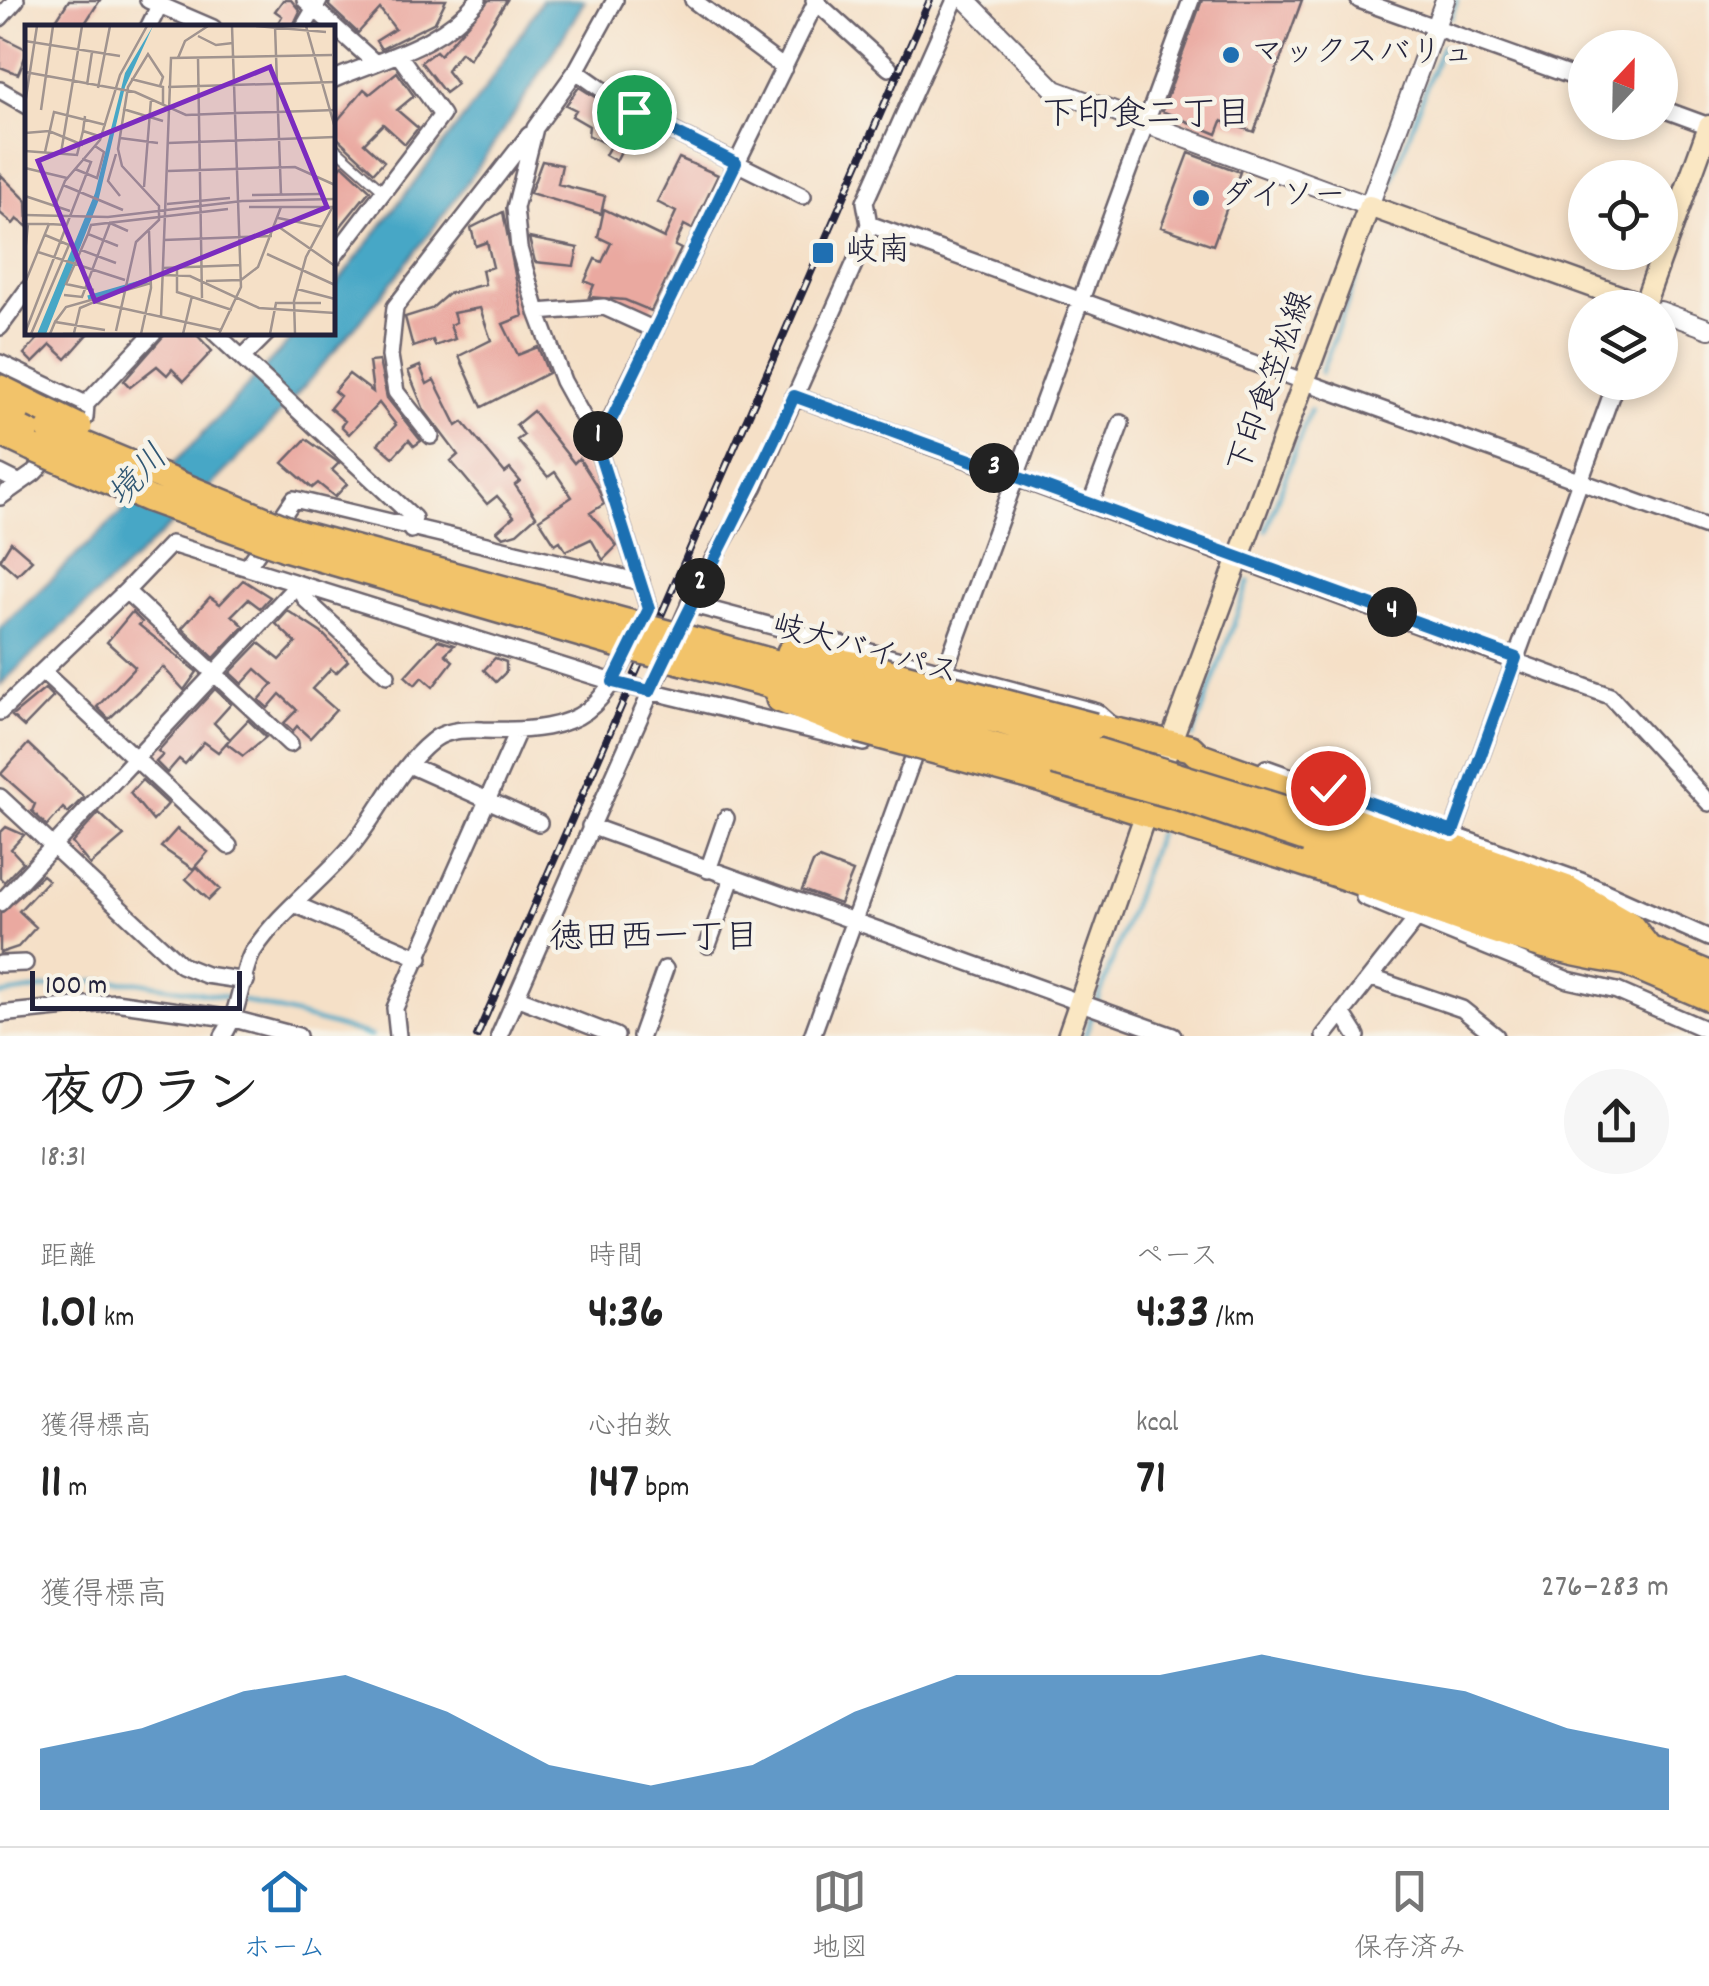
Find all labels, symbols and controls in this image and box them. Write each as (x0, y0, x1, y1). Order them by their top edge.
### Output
inset map (25, 25, 335, 335)
north arrow (1568, 30, 1678, 140)
map controls (1568, 30, 1678, 400)
place label: マックスバリュ (1251, 32, 1474, 78)
marker: マックスバリュ (1220, 44, 1242, 66)
pin (592, 70, 677, 155)
icon: arrive (607, 85, 662, 140)
district label: 下印食二丁目 (1041, 92, 1251, 142)
button: locate (1568, 160, 1678, 270)
place label: ダイソー (1221, 175, 1346, 221)
marker: ダイソー (1190, 187, 1212, 209)
place label: 岐南 (846, 230, 910, 276)
marker: 岐南 (810, 240, 836, 266)
street label: 下印食笠松線 (1219, 285, 1327, 481)
button: layers (1568, 290, 1678, 400)
pin: 1 (573, 411, 623, 461)
text: 1 (595, 416, 601, 456)
water label: 境川 (98, 435, 182, 521)
pin: 3 (969, 443, 1019, 493)
text: 3 (988, 448, 1000, 488)
pin: 2 (675, 558, 725, 608)
text: 2 (694, 563, 706, 603)
pin: 4 (1367, 587, 1417, 637)
text: 4 (1386, 592, 1398, 632)
street label: 岐大バイパス (767, 605, 963, 699)
pin (1286, 746, 1371, 831)
icon: check (1301, 761, 1356, 816)
district label: 徳田西一丁目 (549, 915, 759, 965)
scale bar (30, 966, 242, 1010)
text: 100 m (45, 968, 107, 1008)
text: 夜のラン (40, 1059, 260, 1138)
button: share (1564, 1069, 1669, 1174)
text: 18:31 (40, 1136, 86, 1182)
text: 距離 (40, 1239, 96, 1279)
text: 時間 (588, 1239, 644, 1279)
text: ペース (1136, 1239, 1218, 1279)
text: 1.01 (40, 1279, 97, 1351)
text: 4:36 (588, 1279, 664, 1351)
text: 4:33 (1136, 1279, 1209, 1351)
text: km (97, 1300, 135, 1340)
text: /km (1209, 1300, 1255, 1340)
text: kcal (1136, 1405, 1179, 1445)
text: 獲得標高 (40, 1409, 152, 1449)
text: 心拍数 (588, 1409, 672, 1449)
text: 71 (1136, 1445, 1166, 1517)
text: 11 (40, 1449, 62, 1521)
text: 147 (588, 1449, 639, 1521)
text: m (62, 1470, 88, 1510)
text: bpm (639, 1470, 690, 1510)
text: 276–283 m (1541, 1566, 1669, 1612)
text: 獲得標高 (40, 1574, 168, 1620)
tab: ホーム (243, 1864, 326, 1971)
tab: 地図 (812, 1864, 868, 1971)
tab: 保存済み (1354, 1864, 1466, 1971)

